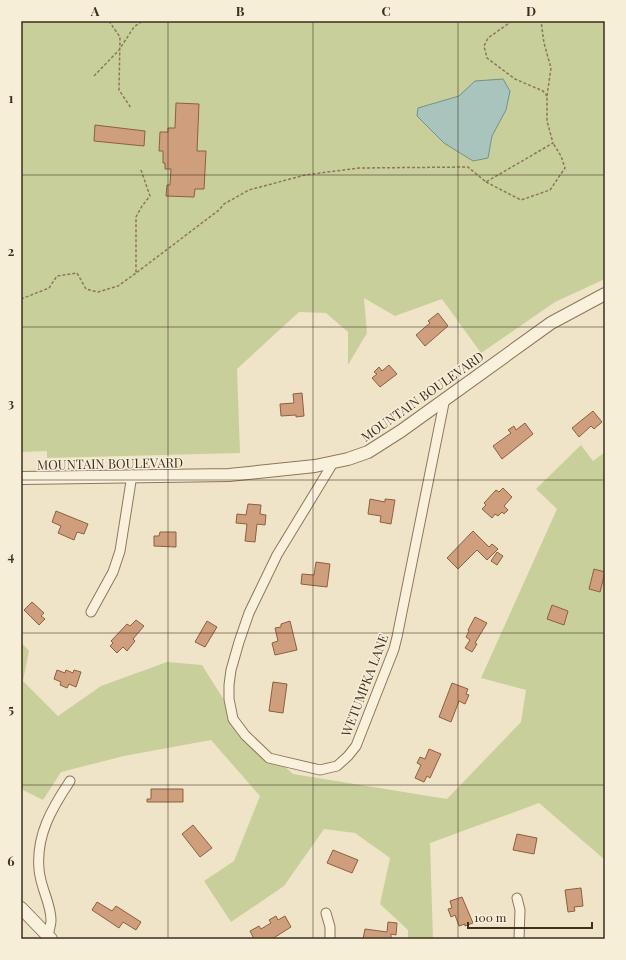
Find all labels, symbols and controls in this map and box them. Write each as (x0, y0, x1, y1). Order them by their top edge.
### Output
text: A (90, 2, 100, 19)
text: B (236, 2, 245, 19)
text: C (381, 2, 391, 19)
text: D (526, 2, 536, 19)
text: 1 (9, 89, 14, 106)
text: 2 (8, 242, 15, 259)
street label: MOUNTAIN BOULEVARD (357, 347, 487, 445)
text: 3 (8, 394, 14, 411)
street label: MOUNTAIN BOULEVARD (37, 453, 183, 473)
text: 4 (8, 547, 15, 564)
street label: WETUMPKA LANE (336, 631, 391, 739)
text: 5 (8, 700, 14, 717)
text: 6 (7, 852, 15, 869)
scale bar (468, 904, 592, 930)
text: 100 m (474, 909, 507, 925)

